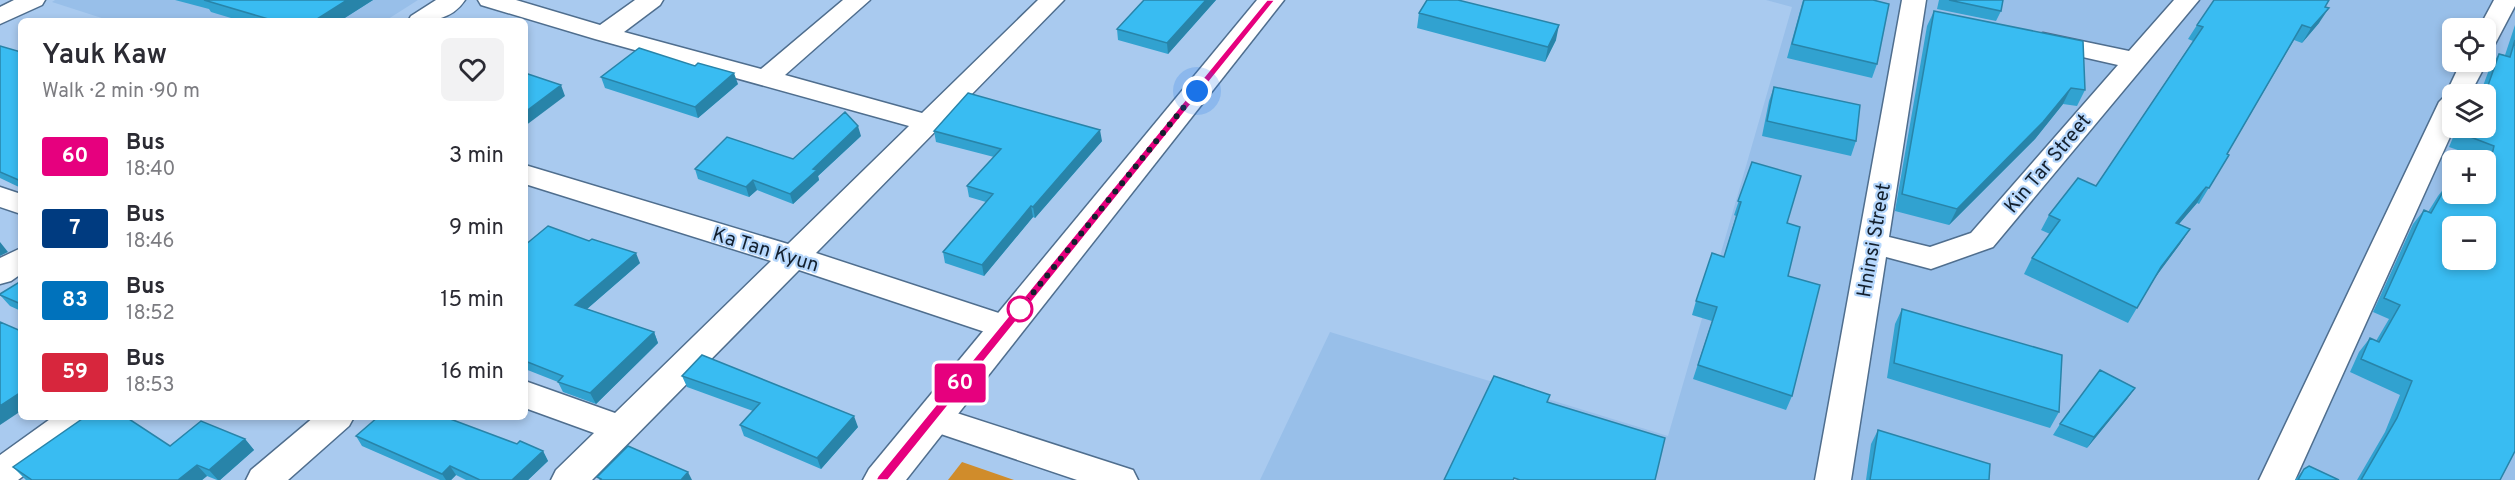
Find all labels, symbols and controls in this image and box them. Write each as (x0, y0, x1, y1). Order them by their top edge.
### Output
map controls (2442, 18, 2496, 270)
button: locate (2442, 18, 2496, 72)
text: Yauk Kaw (42, 38, 167, 74)
button: heart (441, 38, 504, 101)
your location (1182, 76, 1212, 106)
text: Walk · 2 min · 90 m (42, 79, 200, 105)
button: layers (2442, 84, 2496, 138)
street label: Kin Tar Street (1999, 109, 2098, 219)
text: Bus (126, 130, 165, 157)
text: 60 (62, 143, 88, 170)
text: 3 min (449, 143, 504, 170)
button: + (2442, 150, 2496, 204)
text: 18:40 (126, 157, 175, 183)
street label: Hninsi Street (1852, 181, 1898, 300)
text: Bus (126, 202, 165, 229)
text: 7 (69, 215, 81, 242)
text: 9 min (449, 215, 504, 242)
button: − (2442, 216, 2496, 270)
street label: Ka Tan Kyun (709, 222, 822, 279)
text: 18:46 (126, 229, 175, 255)
text: Bus (126, 274, 165, 301)
text: 83 (62, 287, 88, 314)
text: 15 min (440, 287, 504, 314)
unlabelled marker (1007, 296, 1033, 322)
text: 18:52 (126, 301, 175, 327)
text: Bus (126, 346, 165, 373)
text: 59 (62, 359, 88, 386)
text: 16 min (441, 359, 504, 386)
line badge: 60 (933, 364, 987, 403)
text: 60 (947, 370, 973, 397)
text: 18:53 (126, 373, 175, 399)

